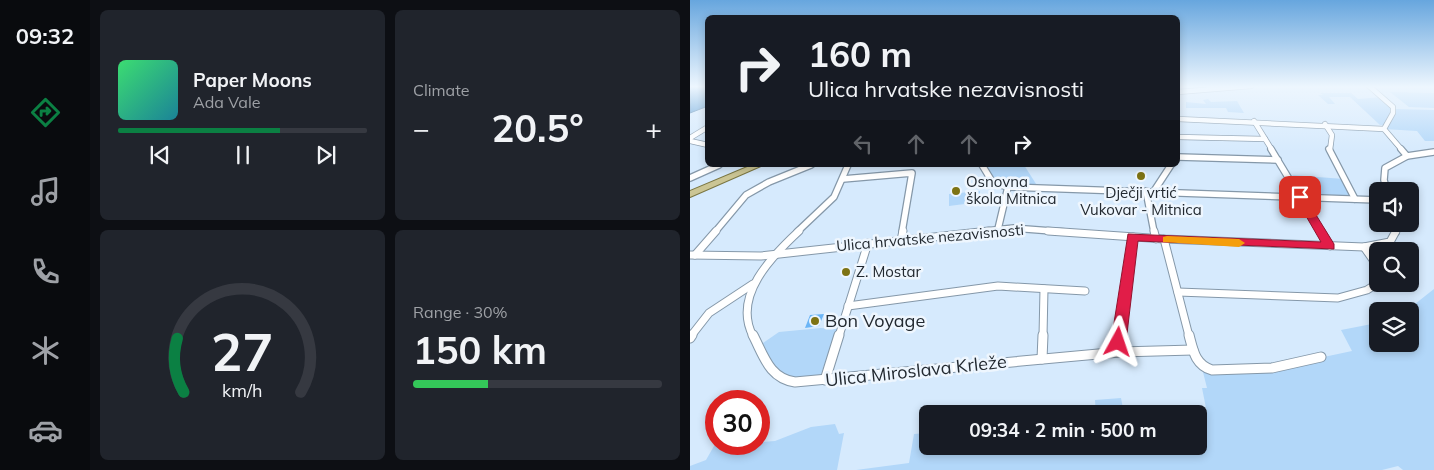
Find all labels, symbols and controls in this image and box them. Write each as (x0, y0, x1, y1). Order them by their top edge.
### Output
text: 09:32 (16, 22, 74, 50)
text: 160 m (808, 32, 912, 76)
icon: right (725, 35, 790, 100)
text: Paper Moons (193, 68, 312, 92)
text: Ulica hrvatske nezavisnosti (808, 75, 1084, 103)
text: Climate (413, 80, 469, 100)
text: Ada Vale (193, 92, 260, 112)
icon: directions (28, 95, 63, 130)
text: 20.5° (491, 104, 584, 152)
text: − (413, 111, 430, 146)
text: + (645, 111, 662, 146)
icon: left (849, 130, 877, 158)
icon: ahead (902, 130, 930, 158)
icon: ahead (955, 130, 983, 158)
icon: right (1008, 130, 1036, 158)
icon: previous (146, 141, 174, 169)
icon: pause (229, 141, 257, 169)
icon: next (312, 141, 340, 169)
marker: Dječji vrtić Vukovar - Mitnica (1135, 170, 1147, 182)
place label: Osnovna škola Mitnica (966, 172, 1056, 208)
icon: music (28, 174, 63, 209)
pin (1279, 176, 1321, 218)
map controls (1369, 182, 1419, 352)
button: sound (1369, 182, 1419, 232)
place label: Dječji vrtić Vukovar - Mitnica (1080, 183, 1202, 219)
icon: arrive (1286, 183, 1314, 211)
marker: Osnovna škola Mitnica (950, 185, 962, 197)
street label: Ulica hrvatske nezavisnosti (835, 220, 1025, 255)
button: search (1369, 242, 1419, 292)
icon: phone (28, 254, 63, 289)
place label: Z. Mostar (856, 262, 921, 281)
marker: Z. Mostar (840, 266, 852, 278)
text: Range · 30% (413, 302, 508, 322)
button: layers (1369, 302, 1419, 352)
place label: Bon Voyage (825, 309, 925, 332)
marker: Bon Voyage (809, 315, 821, 327)
position arrow (1091, 315, 1143, 367)
text: 27 (211, 319, 274, 384)
text: 150 km (413, 326, 547, 374)
icon: climate (28, 333, 63, 368)
street label: Ulica Miroslava Krleže (824, 350, 1008, 391)
text: km/h (222, 379, 263, 401)
speed limit sign: 30 (705, 390, 770, 455)
icon: car (28, 413, 63, 448)
text: 09:34 · 2 min · 500 m (969, 418, 1157, 442)

